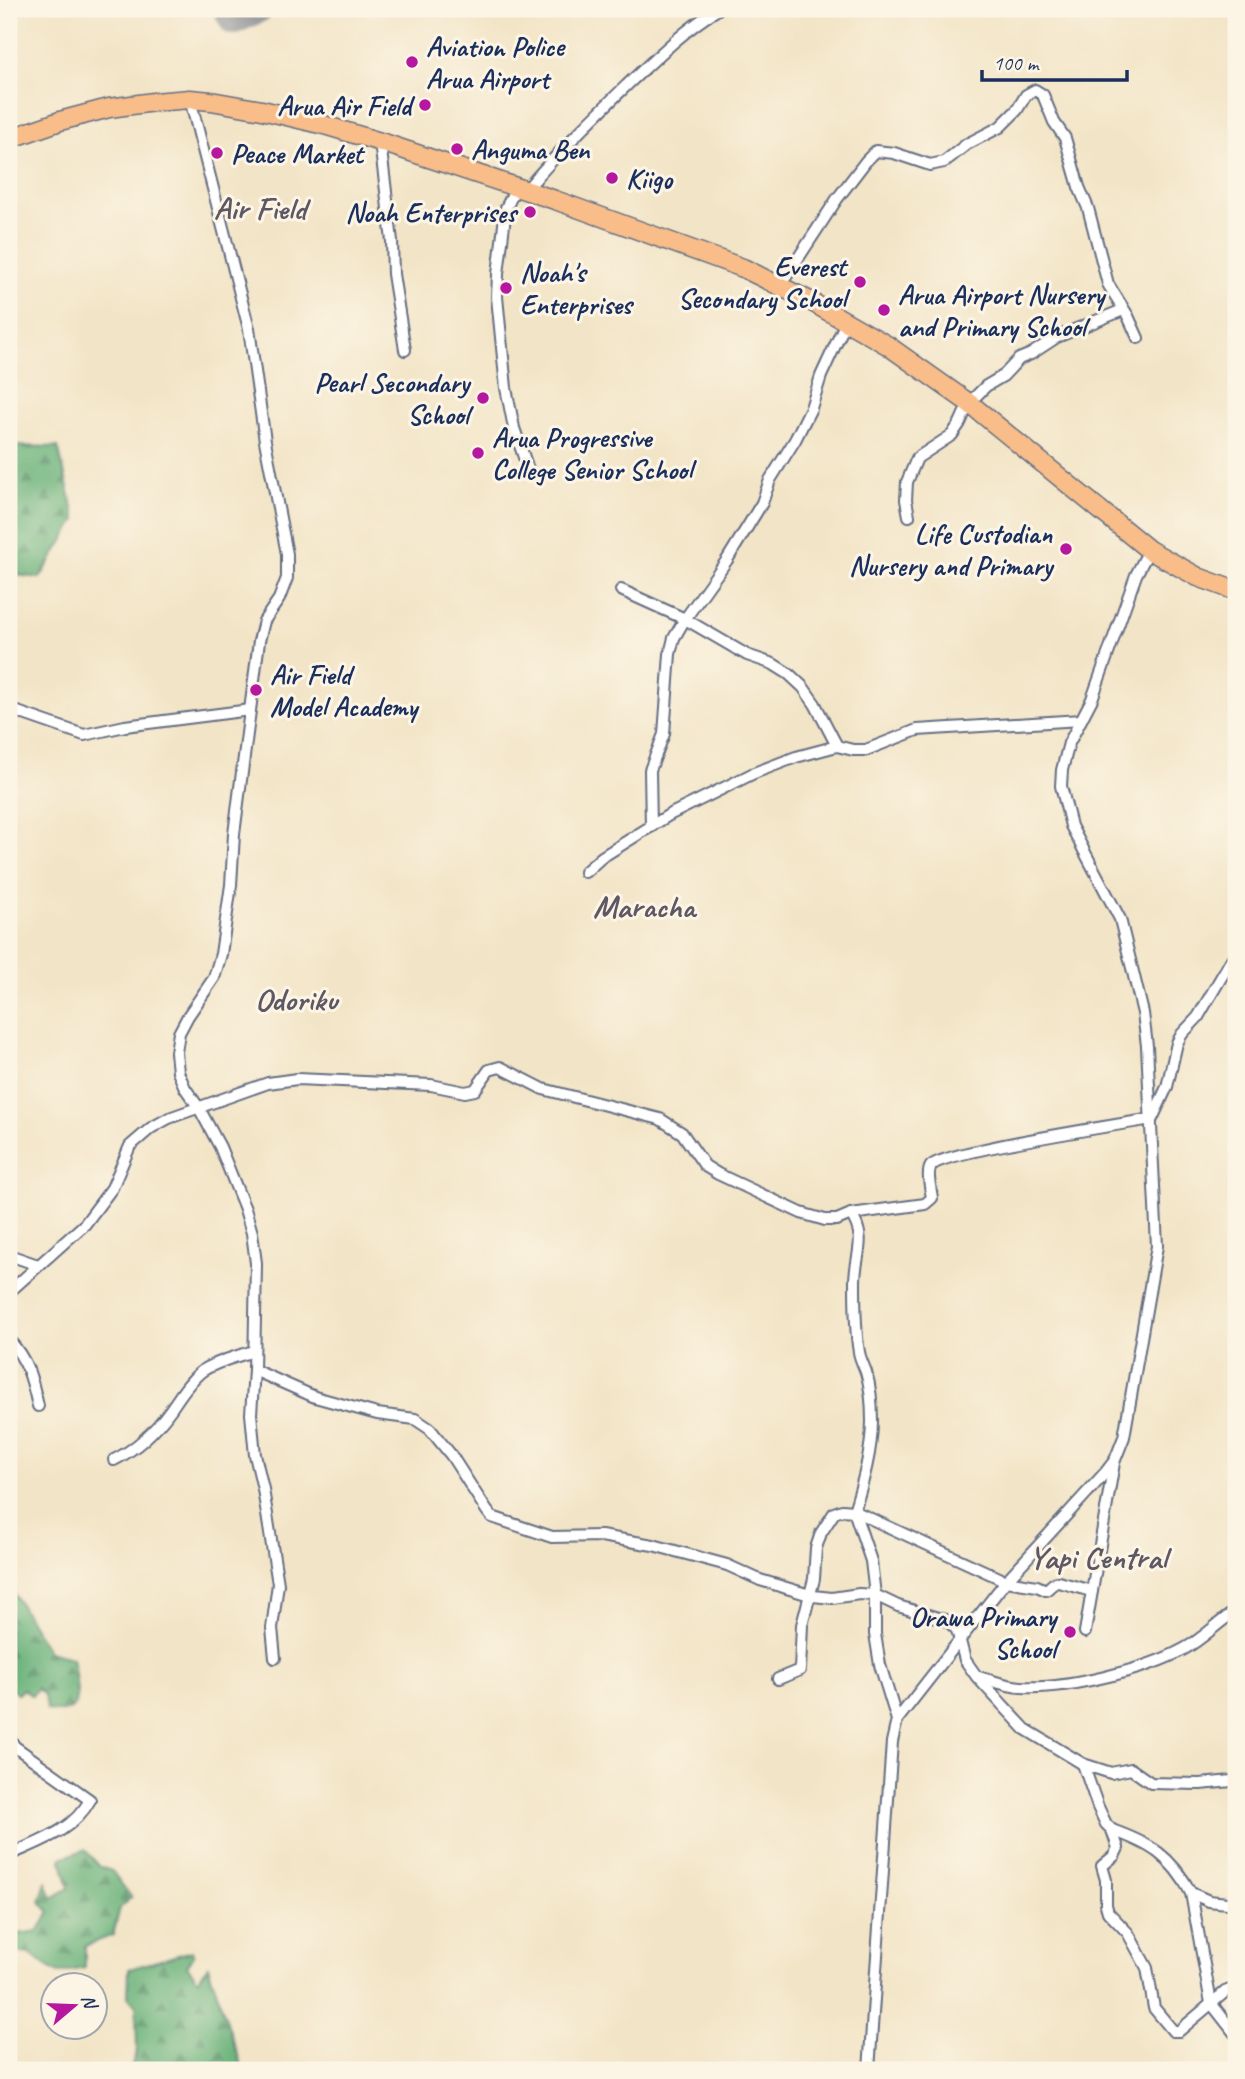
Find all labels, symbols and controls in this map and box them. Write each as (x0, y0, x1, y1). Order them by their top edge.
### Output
place label: Aviation Police Arua Airport (426, 29, 566, 96)
scale bar (982, 38, 1128, 82)
text: 100 m (993, 50, 1040, 76)
marker: Aviation Police Arua Airport (404, 54, 420, 70)
place label: Arua Air Field (277, 88, 416, 123)
marker: Arua Air Field (417, 97, 433, 113)
place label: Anguma Ben (471, 132, 591, 167)
place label: Peace Market (231, 136, 366, 171)
marker: Anguma Ben (449, 141, 465, 157)
marker: Peace Market (209, 145, 225, 161)
place label: Kiigo (626, 161, 674, 196)
marker: Kiigo (604, 170, 620, 186)
district label: Air Field (214, 188, 311, 229)
place label: Noah Enterprises (345, 195, 519, 230)
marker: Noah Enterprises (522, 204, 538, 220)
place label: Everest Secondary School (678, 249, 851, 317)
place label: Noah's Enterprises (520, 255, 635, 322)
marker: Everest Secondary School (852, 274, 868, 290)
place label: Arua Airport Nursery and Primary School (898, 277, 1107, 344)
marker: Noah's Enterprises (498, 280, 514, 296)
marker: Arua Airport Nursery and Primary School (876, 302, 892, 318)
place label: Pearl Secondary School (315, 365, 474, 432)
marker: Pearl Secondary School (475, 390, 491, 406)
place label: Arua Progressive College Senior School (492, 420, 697, 487)
marker: Arua Progressive College Senior School (470, 445, 486, 461)
place label: Life Custodian Nursery and Primary (849, 516, 1054, 583)
marker: Life Custodian Nursery and Primary (1058, 541, 1074, 557)
place label: Air Field Model Academy (270, 657, 420, 724)
marker: Air Field Model Academy (248, 682, 264, 698)
district label: Maracha (593, 886, 698, 927)
district label: Odoriku (255, 979, 340, 1020)
district label: Yapi Central (1029, 1537, 1173, 1578)
place label: Orawa Primary School (910, 1599, 1061, 1666)
marker: Orawa Primary School (1062, 1624, 1078, 1640)
north arrow (38, 1970, 108, 2040)
text: N (76, 1991, 103, 2013)

